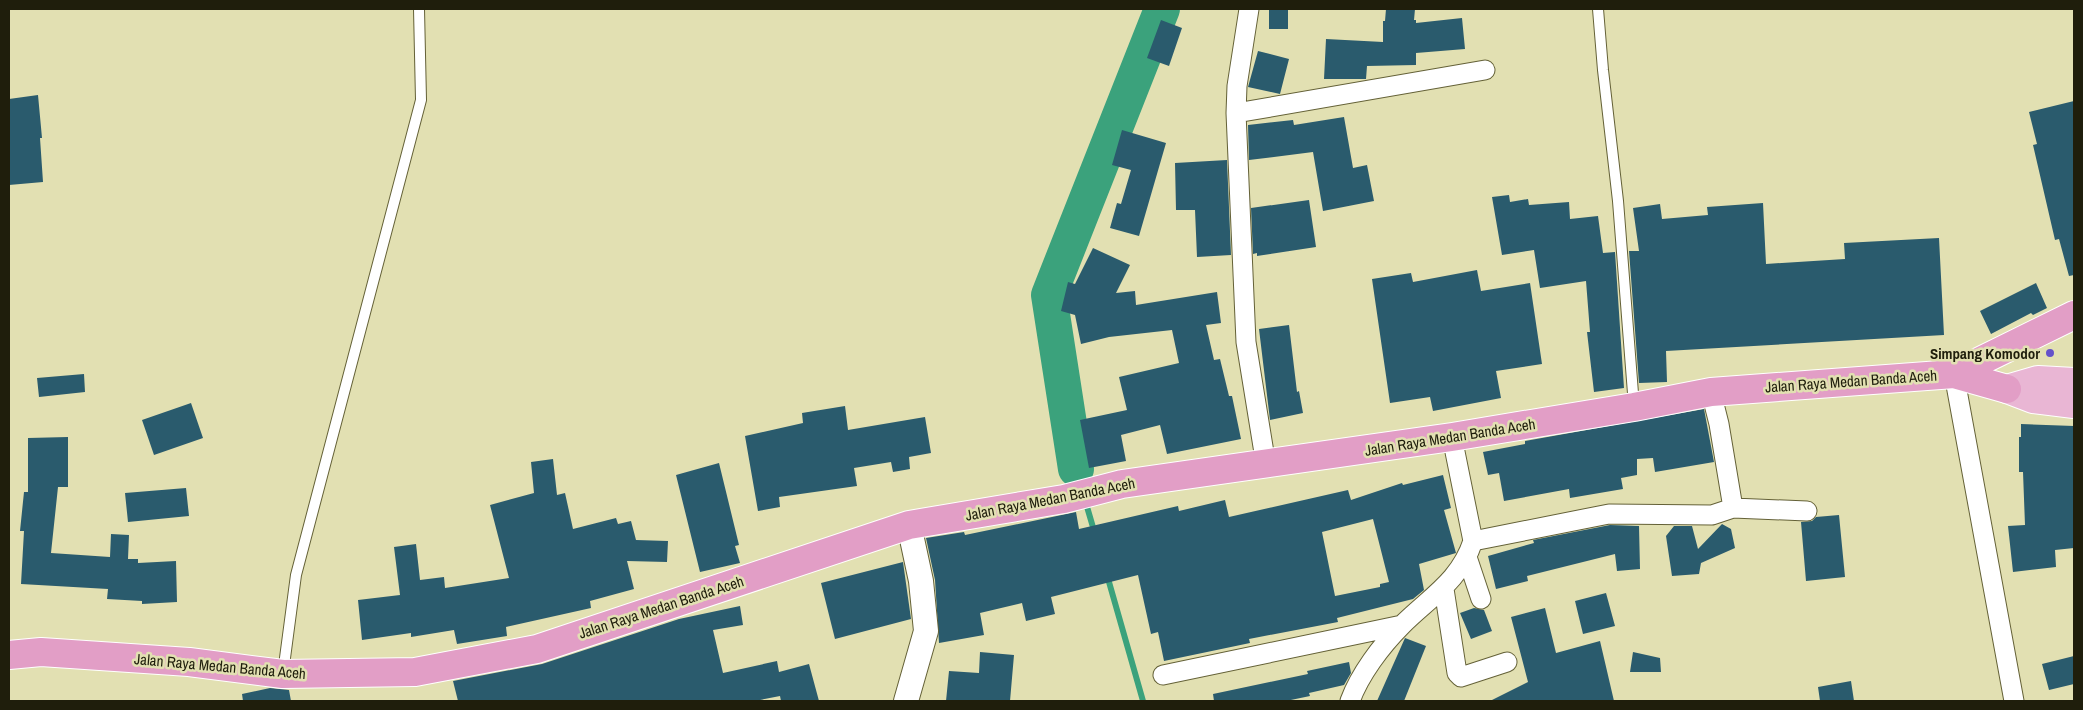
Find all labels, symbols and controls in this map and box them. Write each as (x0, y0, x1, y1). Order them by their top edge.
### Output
place label: Simpang Komodor (1930, 343, 2040, 364)
marker: Simpang Komodor (2044, 347, 2056, 359)
street label: Jalan Raya Medan Banda Aceh (1764, 365, 1938, 397)
street label: Jalan Raya Medan Banda Aceh (1363, 413, 1537, 461)
street label: Jalan Raya Medan Banda Aceh (963, 472, 1137, 526)
street label: Jalan Raya Medan Banda Aceh (576, 570, 746, 644)
street label: Jalan Raya Medan Banda Aceh (133, 648, 307, 684)

